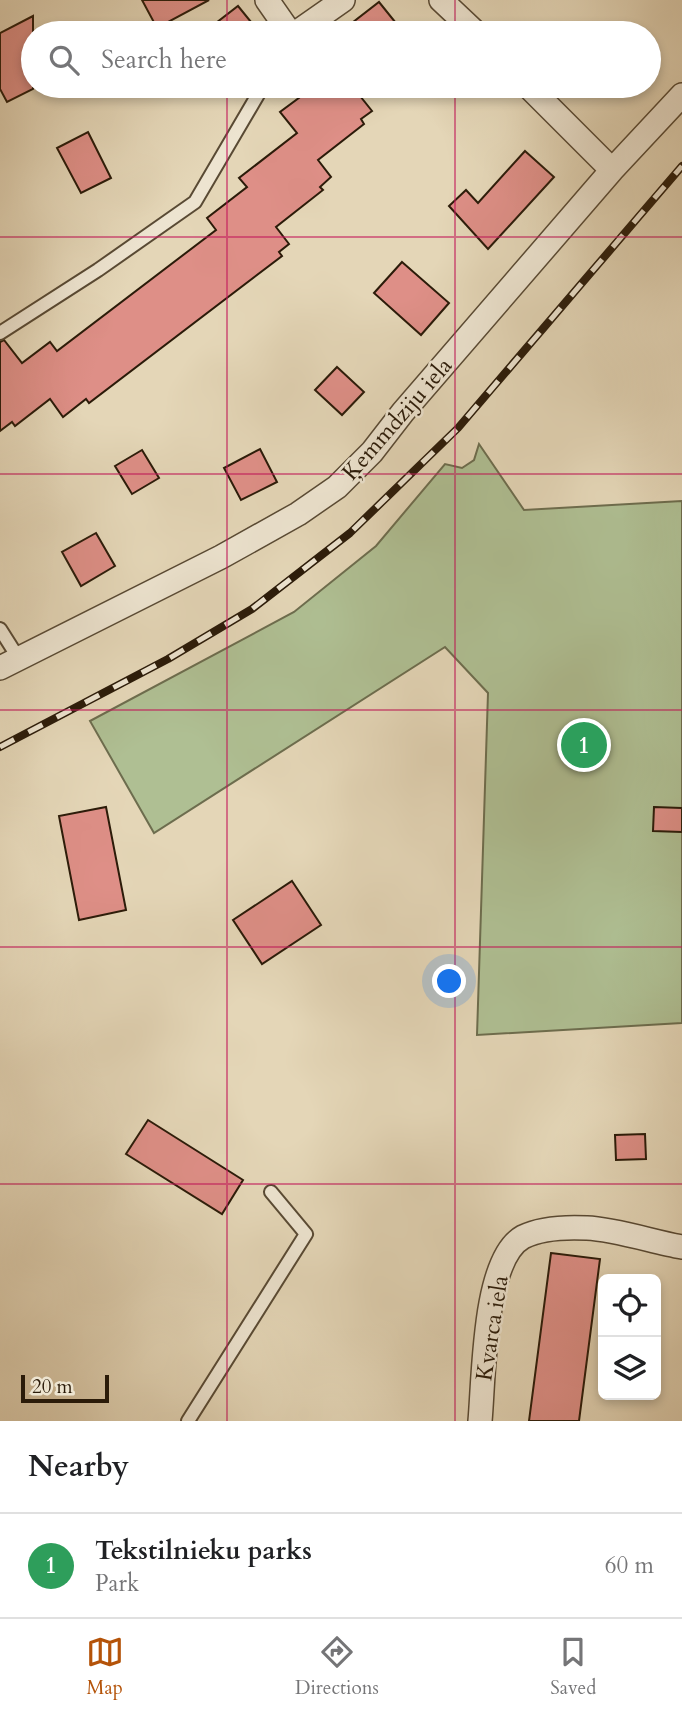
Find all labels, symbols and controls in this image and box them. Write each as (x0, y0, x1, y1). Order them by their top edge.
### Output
search box (21, 21, 661, 98)
icon: search (45, 41, 83, 79)
text: Search here (101, 42, 227, 77)
street label: Ķemmdziju iela (335, 351, 459, 487)
pin: 1 (561, 719, 607, 771)
your location (432, 964, 466, 998)
street label: Kvarca iela (468, 1273, 516, 1383)
map controls (598, 1274, 661, 1400)
button: locate (598, 1274, 661, 1337)
button: layers (598, 1337, 661, 1400)
scale bar (21, 1372, 108, 1404)
text: 20 m (32, 1374, 73, 1400)
text: Nearby (28, 1446, 129, 1487)
text: Tekstilnieku parks (95, 1533, 312, 1568)
text: 1 (45, 1550, 57, 1581)
text: 60 m (605, 1550, 654, 1581)
text: Park (95, 1568, 139, 1599)
tab: Map (86, 1633, 124, 1701)
tab: Directions (295, 1633, 379, 1701)
tab: Saved (550, 1633, 596, 1701)

